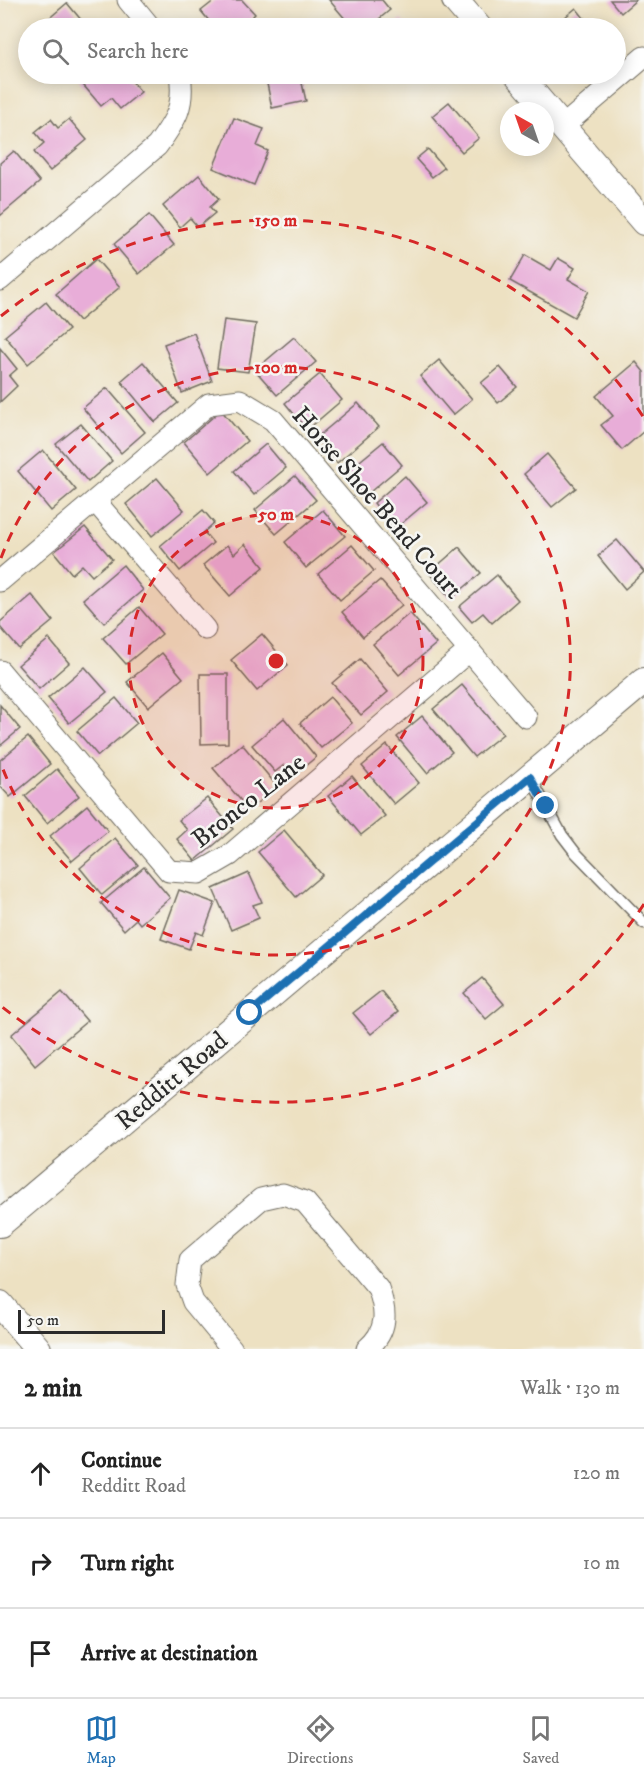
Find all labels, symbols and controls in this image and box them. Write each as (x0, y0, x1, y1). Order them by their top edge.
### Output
search box (18, 18, 626, 84)
icon: search (39, 35, 72, 68)
text: Search here (87, 38, 189, 65)
north arrow (500, 102, 554, 156)
text: 150 m (255, 210, 298, 232)
text: 100 m (254, 357, 298, 379)
street label: Horse Shoe Bend Court (284, 400, 470, 606)
text: 50 m (257, 504, 294, 526)
centre of rings (266, 651, 286, 671)
street label: Bronco Lane (185, 746, 313, 856)
route end (532, 792, 558, 818)
route start (236, 999, 262, 1025)
street label: Redditt Road (109, 1025, 235, 1138)
scale bar (18, 1307, 165, 1334)
text: 50 m (27, 1310, 59, 1330)
text: 2 min (24, 1372, 82, 1405)
text: Walk · 130 m (520, 1376, 620, 1401)
text: Continue (81, 1447, 162, 1474)
icon: ahead (24, 1457, 57, 1490)
text: 120 m (573, 1461, 620, 1486)
text: Redditt Road (81, 1474, 186, 1499)
icon: right (24, 1547, 57, 1580)
text: Turn right (81, 1550, 174, 1577)
text: 10 m (583, 1551, 620, 1576)
icon: arrive (24, 1637, 57, 1670)
text: Arrive at destination (81, 1640, 258, 1667)
tab: Map (85, 1712, 118, 1768)
tab: Directions (287, 1712, 353, 1768)
tab: Saved (523, 1712, 559, 1768)

